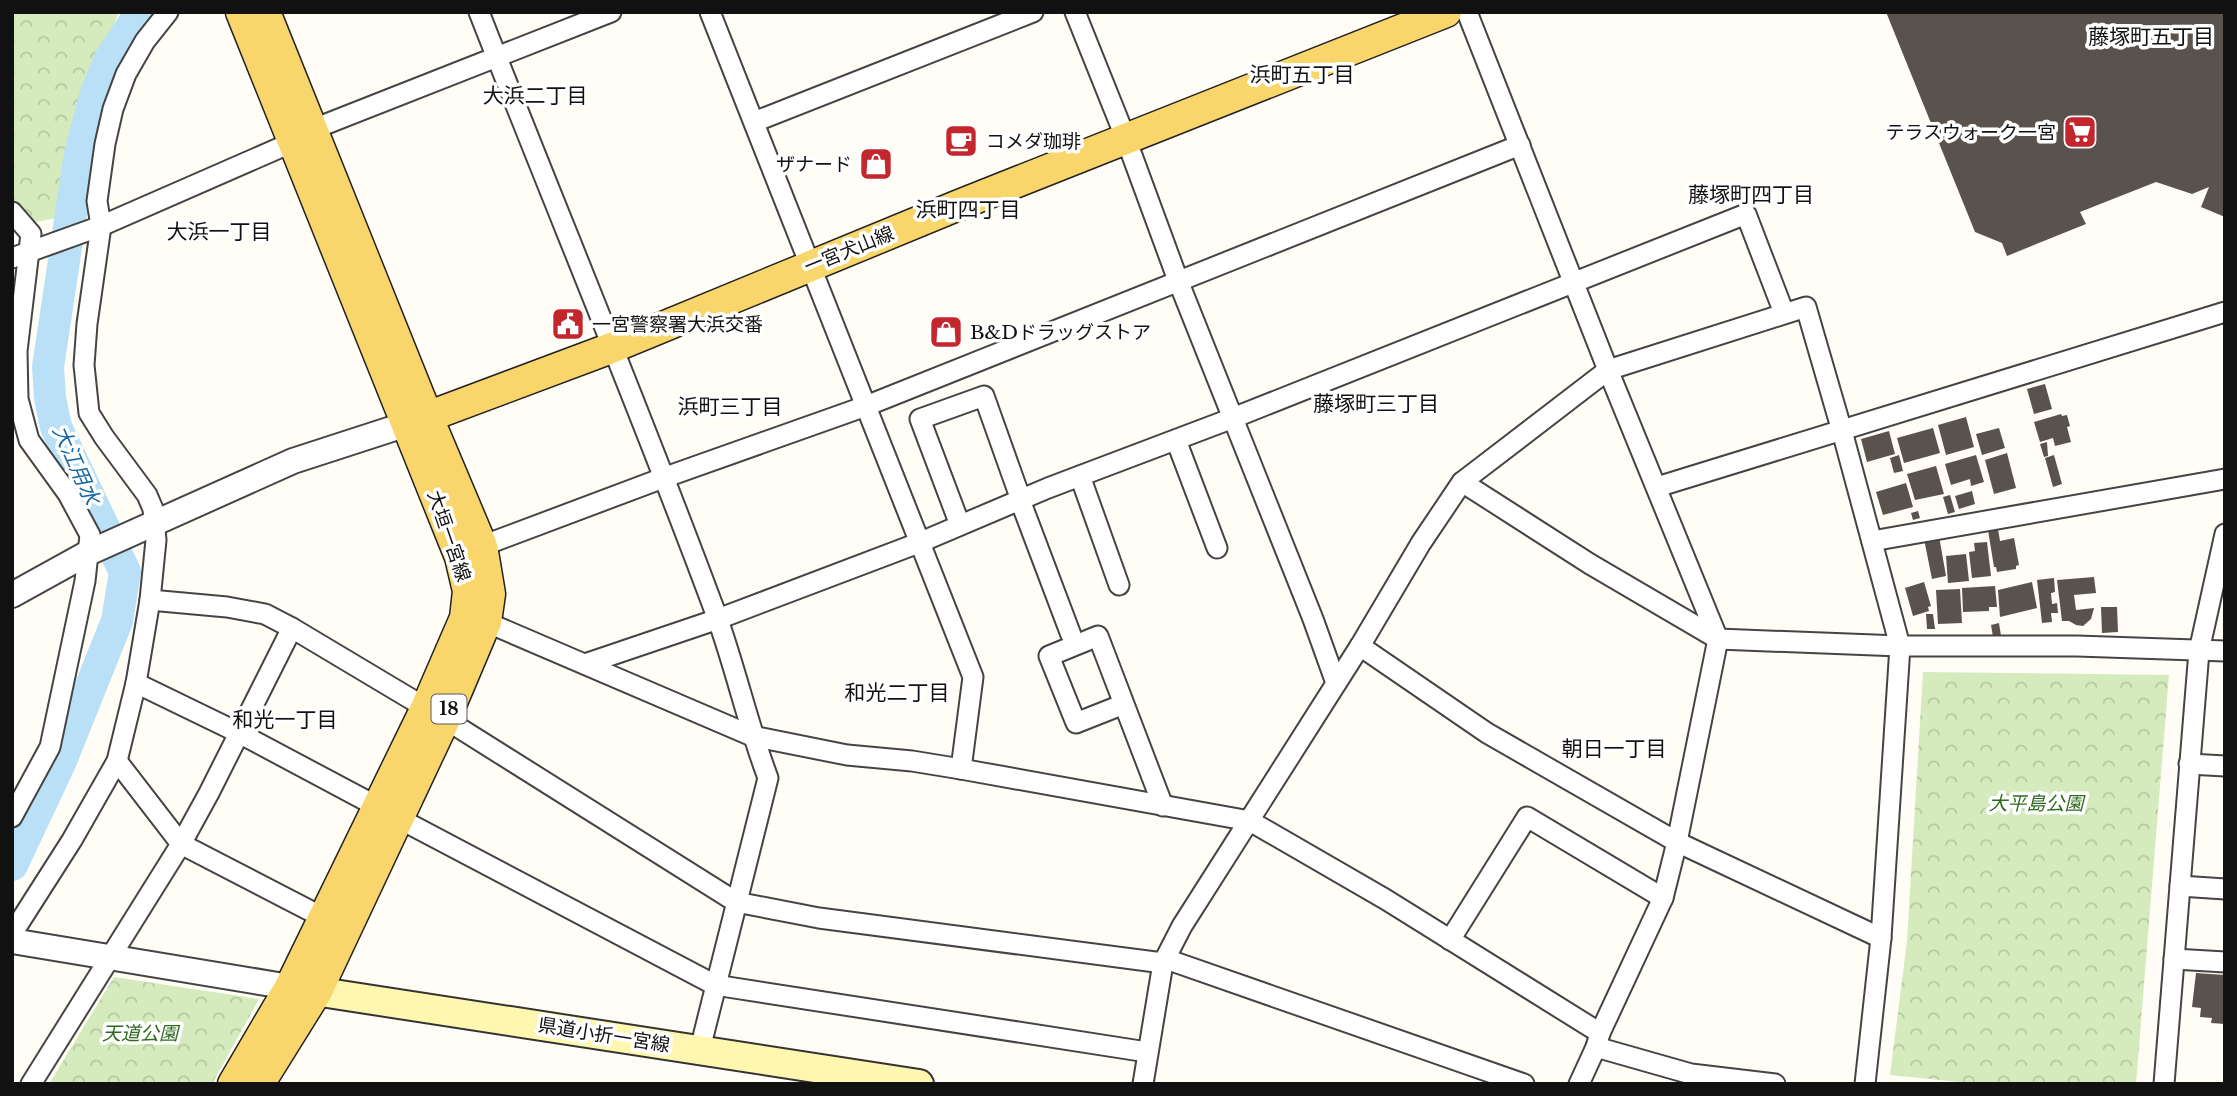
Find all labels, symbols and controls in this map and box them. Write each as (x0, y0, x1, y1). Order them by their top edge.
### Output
district label: 藤塚町五丁目 (2088, 24, 2214, 50)
district label: 浜町五丁目 (1250, 62, 1355, 88)
district label: 大浜二丁目 (483, 83, 588, 109)
supermarket icon: テラスウォーク一宮 (2061, 113, 2099, 151)
place label: テラスウォーク一宮 (1885, 121, 2056, 144)
cafe icon: コメダ珈琲 (942, 122, 980, 160)
place label: コメダ珈琲 (986, 130, 1081, 153)
shop icon: ザナード (857, 145, 895, 183)
place label: ザナード (776, 153, 852, 176)
district label: 藤塚町四丁目 (1688, 182, 1814, 208)
district label: 浜町四丁目 (916, 197, 1021, 223)
district label: 大浜一丁目 (167, 219, 272, 245)
street label: 一宮犬山線 (801, 222, 897, 278)
public building icon: 一宮警察署大浜交番 (549, 305, 587, 343)
place label: 一宮警察署大浜交番 (592, 313, 763, 336)
shop icon: B&Dドラッグストア (927, 313, 965, 351)
place label: B&Dドラッグストア (970, 321, 1151, 344)
district label: 藤塚町三丁目 (1313, 391, 1439, 417)
district label: 浜町三丁目 (678, 394, 783, 420)
water label: 大江用水 (47, 421, 106, 510)
street label: 大垣一宮線 (423, 487, 475, 585)
district label: 和光二丁目 (845, 680, 950, 706)
road number: 18 (432, 694, 466, 724)
district label: 和光一丁目 (233, 707, 338, 733)
district label: 朝日一丁目 (1562, 736, 1667, 762)
park label: 大平島公園 (1988, 792, 2086, 815)
street label: 県道小折一宮線 (537, 1013, 671, 1057)
park label: 天道公園 (102, 1022, 181, 1045)

